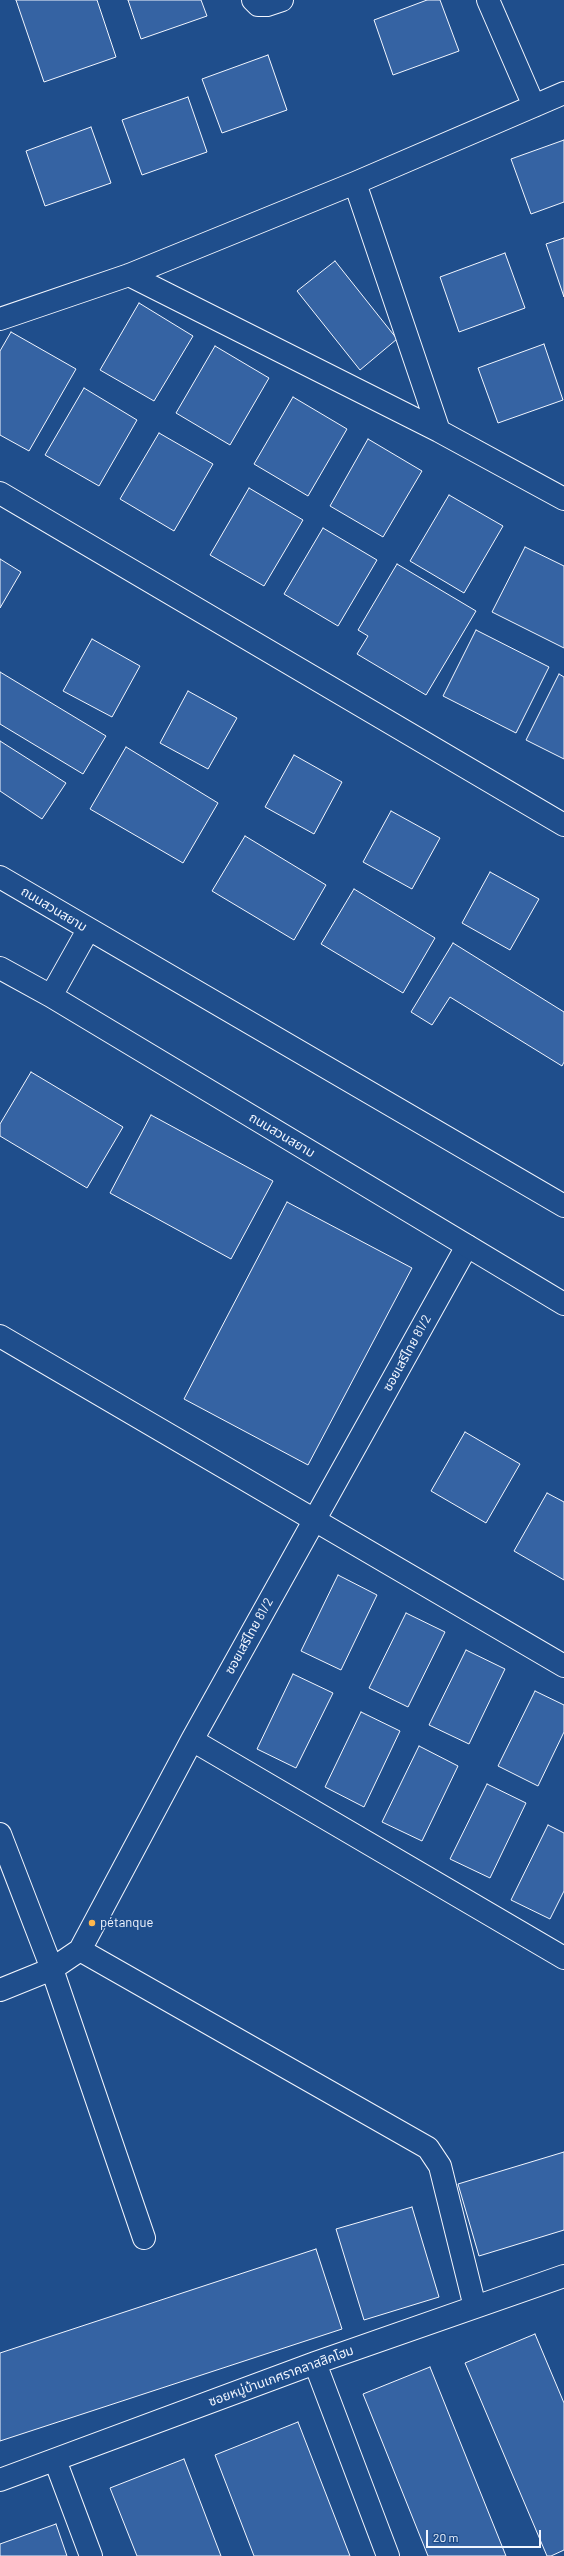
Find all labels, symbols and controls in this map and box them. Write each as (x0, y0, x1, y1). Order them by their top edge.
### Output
street label: ถนนสวนสยาม (18, 883, 90, 935)
street label: ถนนสวนสยาม (246, 1109, 318, 1161)
street label: ซอยเสรีไทย 81/2 (380, 1312, 434, 1394)
street label: ซอยเสรีไทย 81/2 (222, 1595, 276, 1677)
place label: pétanque (100, 1915, 153, 1931)
marker: pétanque (87, 1918, 97, 1928)
street label: ซอยหมู่บ้านเกศราคลาสสิคโฮม (206, 2342, 356, 2410)
scale bar (428, 2522, 543, 2548)
text: 20 m (433, 2530, 459, 2544)

